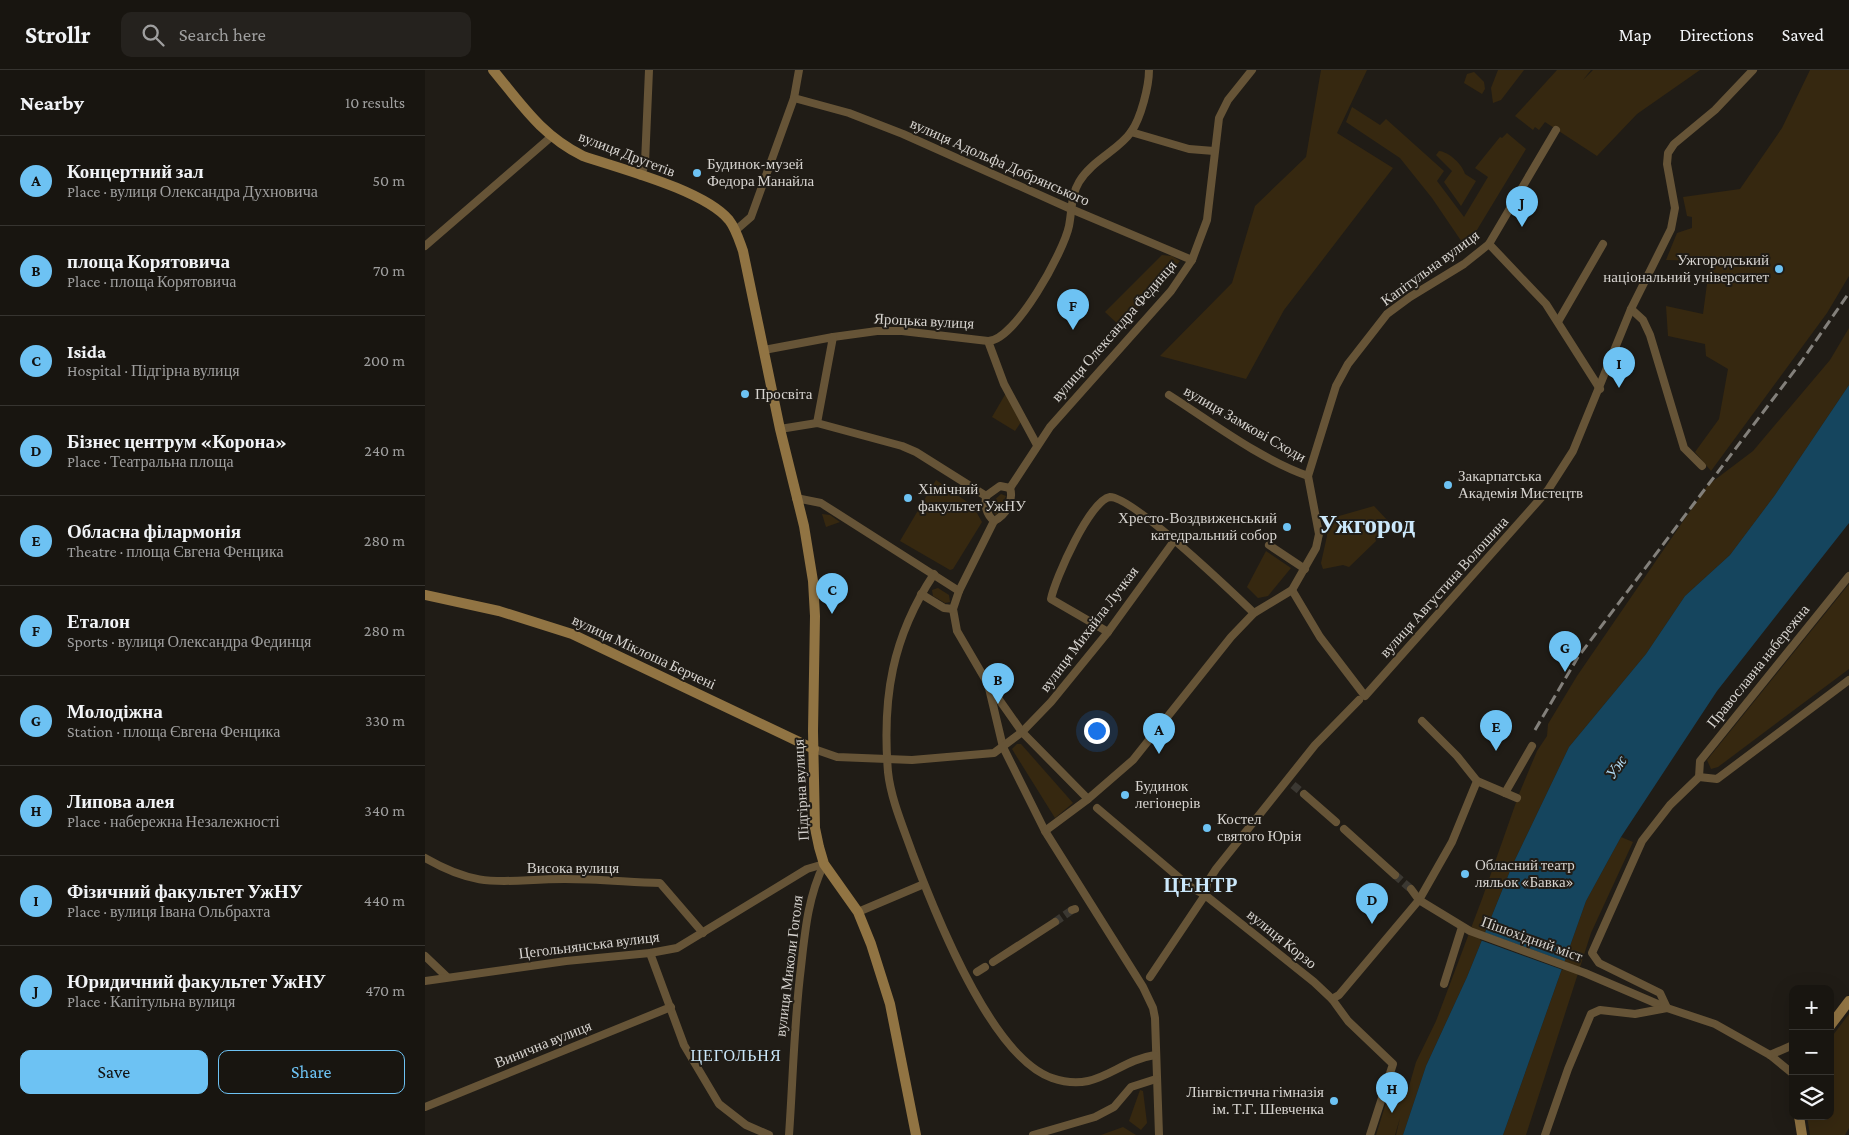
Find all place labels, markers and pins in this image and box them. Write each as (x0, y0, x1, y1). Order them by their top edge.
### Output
place label: Будинок-музей Федора Манайла (707, 156, 815, 189)
marker: Будинок-музей Федора Манайла (691, 167, 703, 179)
pin: J (1506, 186, 1538, 227)
place label: Ужгородський національний університет (1603, 252, 1769, 285)
marker: Ужгородський національний університет (1773, 263, 1785, 275)
pin: F (1057, 289, 1089, 330)
pin: I (1603, 347, 1635, 388)
place label: Просвіта (755, 386, 813, 402)
marker: Просвіта (739, 388, 751, 400)
place label: Закарпатська Академія Мистецтв (1458, 468, 1583, 501)
marker: Закарпатська Академія Мистецтв (1442, 479, 1454, 491)
place label: Хімічний факультет УжНУ (918, 481, 1026, 514)
marker: Хімічний факультет УжНУ (902, 492, 914, 504)
place label: Хресто-Воздвиженський катедральний собор (1118, 510, 1277, 543)
marker: Хресто-Воздвиженський катедральний собор (1281, 521, 1293, 533)
pin: C (816, 573, 848, 614)
pin: G (1549, 631, 1581, 672)
pin: B (982, 663, 1014, 704)
pin: E (1480, 710, 1512, 751)
pin: A (1143, 713, 1175, 754)
place label: Будинок легіонерів (1135, 778, 1200, 811)
marker: Будинок легіонерів (1119, 789, 1131, 801)
place label: Костел святого Юрія (1217, 811, 1301, 844)
marker: Костел святого Юрія (1201, 822, 1213, 834)
place label: Обласний театр ляльок «Бавка» (1475, 857, 1575, 890)
marker: Обласний театр ляльок «Бавка» (1459, 868, 1471, 880)
pin: D (1356, 883, 1388, 924)
pin: H (1376, 1072, 1408, 1113)
place label: Лінгвістична гімназія ім. Т.Г. Шевченка (1186, 1084, 1324, 1117)
marker: Лінгвістична гімназія ім. Т.Г. Шевченка (1328, 1095, 1340, 1107)

